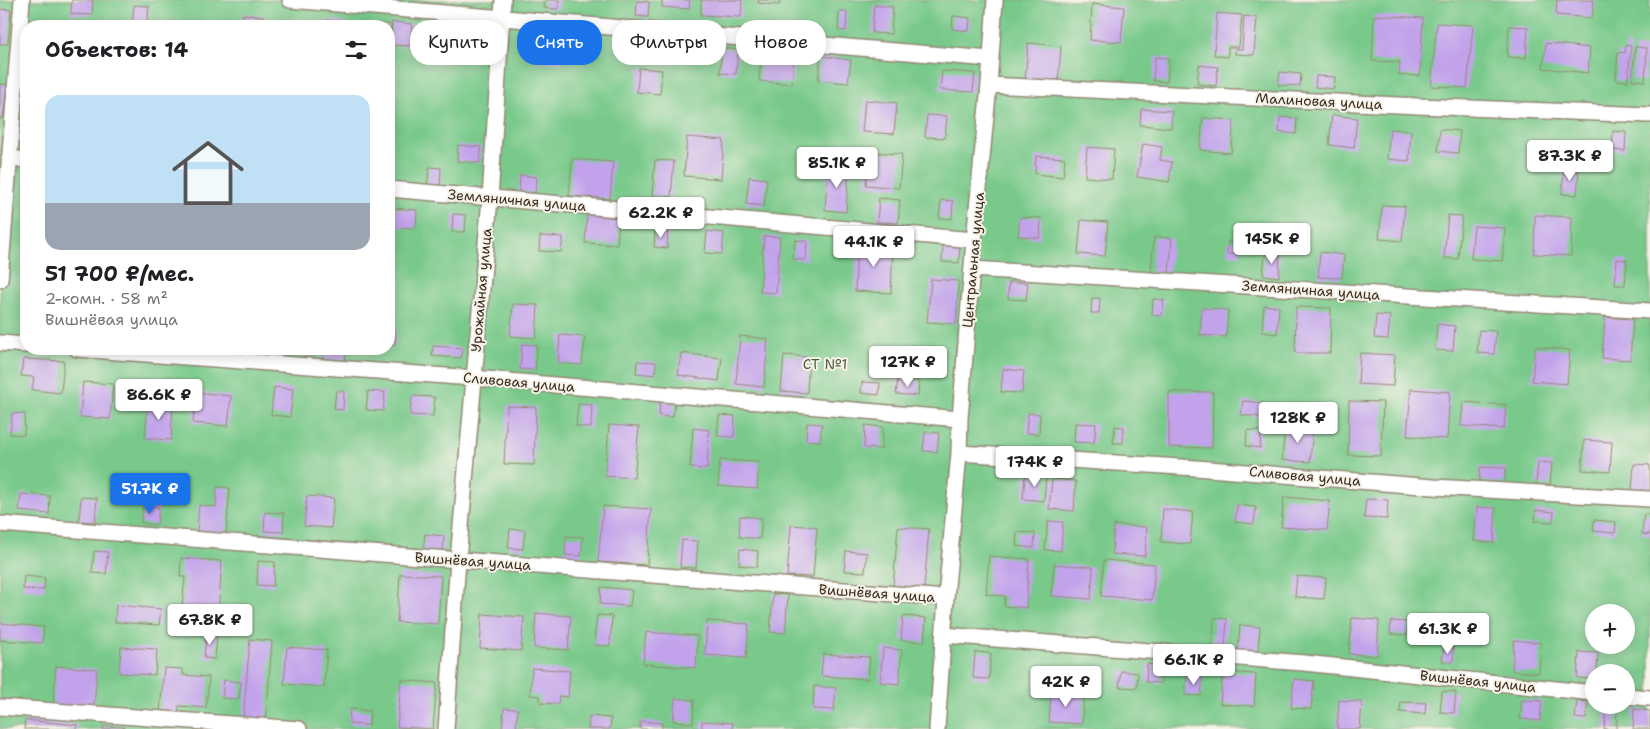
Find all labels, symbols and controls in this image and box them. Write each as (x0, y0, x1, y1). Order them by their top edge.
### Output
chip: Купить (410, 20, 507, 65)
chip: Снять (517, 20, 602, 65)
chip: Фильтры (612, 20, 726, 65)
chip: Новое (736, 20, 826, 65)
text: Объектов: 14 (45, 36, 188, 64)
icon: filters (342, 36, 370, 64)
street label: Малиновая улица (1255, 89, 1383, 113)
icon: home (163, 128, 253, 218)
pin: 87.3K ₽ (1524, 140, 1616, 182)
text: 87.3K ₽ (1538, 145, 1602, 166)
pin: 85.1K ₽ (791, 146, 883, 189)
text: 85.1K ₽ (808, 152, 866, 173)
street label: Земляничная улица (447, 185, 587, 215)
street label: Центральная улица (958, 191, 988, 329)
pin: 62.2K ₽ (615, 196, 707, 239)
text: 62.2K ₽ (629, 202, 693, 223)
pin: 145K ₽ (1231, 222, 1313, 265)
pin: 44.1K ₽ (828, 226, 920, 268)
street label: Урожайная улица (467, 227, 495, 353)
text: 145K ₽ (1244, 228, 1300, 249)
text: 44.1K ₽ (844, 231, 904, 252)
text: 51 700 ₽/мес. (45, 260, 194, 288)
street label: Земляничная улица (1241, 276, 1381, 304)
text: 2-комн. · 58 m² (45, 288, 168, 309)
text: Вишнёвая улица (45, 309, 178, 330)
pin: 127K ₽ (867, 346, 949, 388)
text: 127K ₽ (880, 351, 936, 372)
park label: СТ №1 (803, 355, 847, 373)
street label: Сливовая улица (462, 368, 576, 396)
pin: 86.6K ₽ (113, 378, 205, 421)
text: 86.6K ₽ (126, 384, 192, 405)
pin: 128K ₽ (1257, 402, 1339, 444)
text: 128K ₽ (1270, 407, 1326, 428)
pin: 174K ₽ (994, 446, 1076, 488)
text: 174K ₽ (1007, 451, 1063, 472)
street label: Сливовая улица (1248, 462, 1362, 490)
pin: 51.7K ₽ (104, 472, 196, 515)
text: 51.7K ₽ (121, 478, 179, 499)
street label: Вишнёвая улица (414, 548, 532, 574)
street label: Вишнёвая улица (818, 580, 936, 606)
pin: 67.8K ₽ (164, 604, 256, 646)
map controls (1585, 604, 1635, 714)
button: + (1585, 604, 1635, 654)
text: 67.8K ₽ (178, 609, 242, 630)
pin: 61.3K ₽ (1402, 612, 1494, 655)
text: 61.3K ₽ (1418, 618, 1478, 639)
pin: 66.1K ₽ (1148, 644, 1240, 686)
text: 66.1K ₽ (1164, 649, 1224, 670)
button: − (1585, 664, 1635, 714)
pin: 42K ₽ (1031, 666, 1101, 708)
street label: Вишнёвая улица (1419, 666, 1537, 696)
text: 42K ₽ (1041, 671, 1091, 692)

